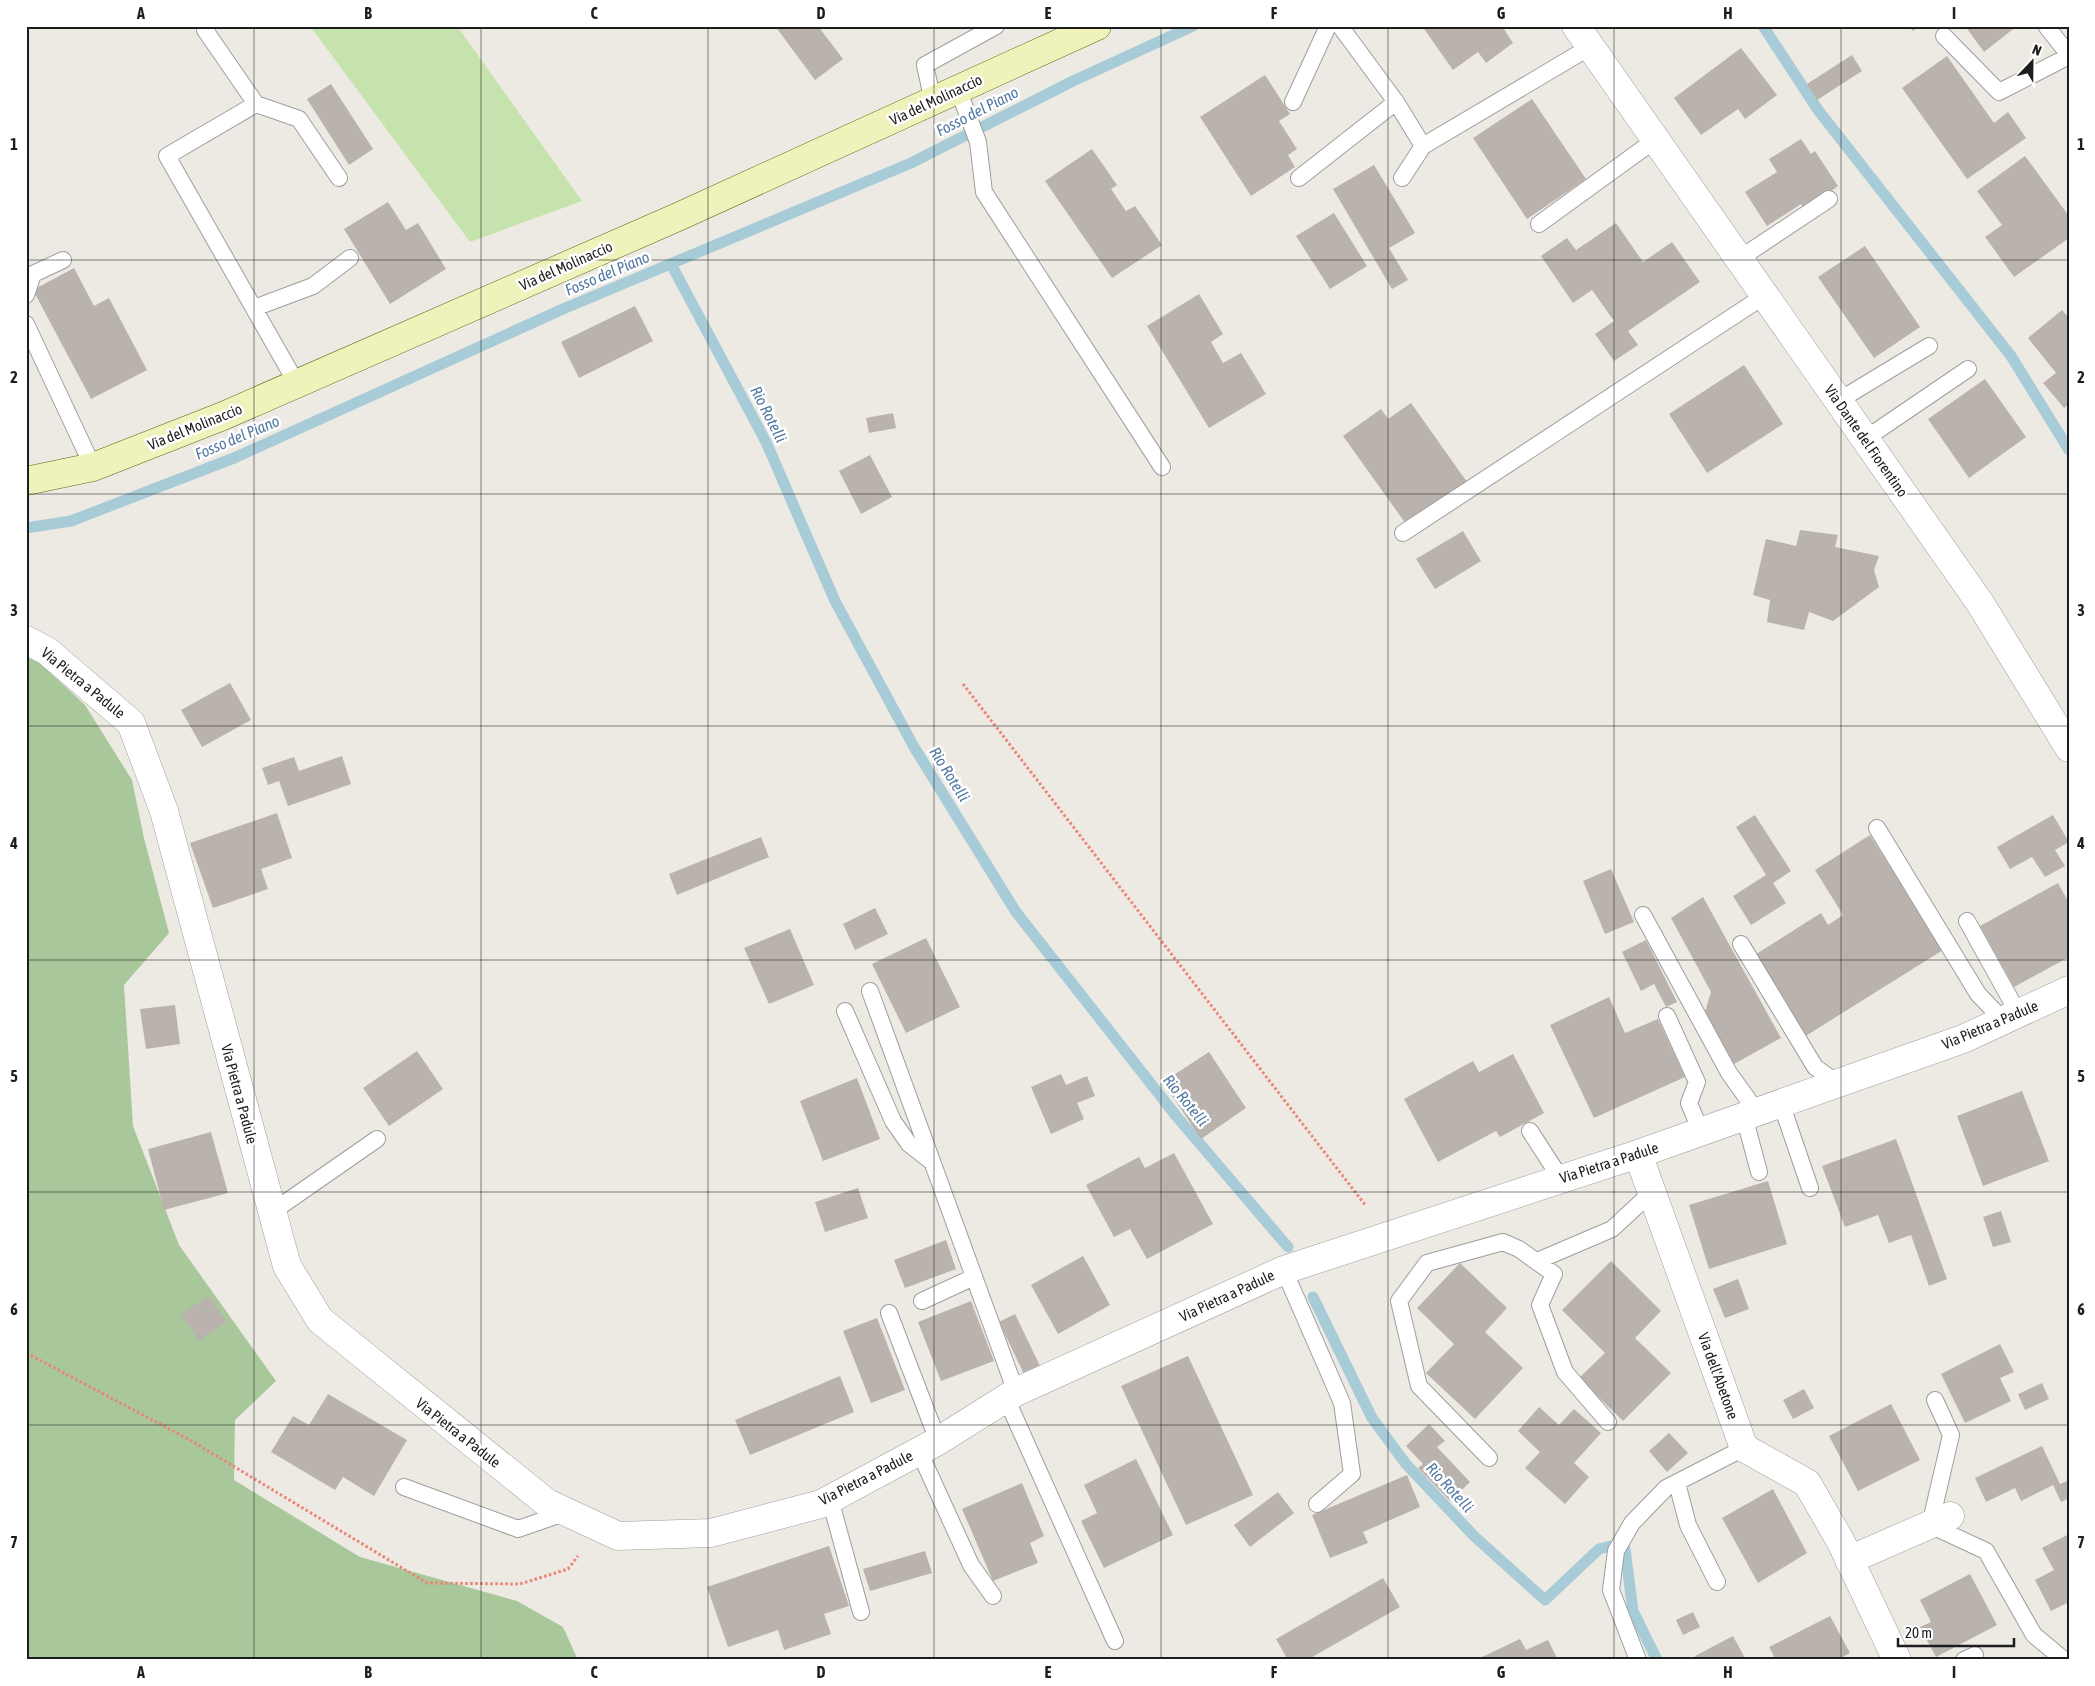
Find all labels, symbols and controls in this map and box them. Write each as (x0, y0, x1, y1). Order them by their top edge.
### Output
text: A (136, 4, 145, 22)
text: B (364, 4, 372, 22)
text: C (590, 4, 598, 22)
text: D (817, 4, 826, 22)
text: E (1045, 4, 1052, 22)
text: F (1271, 4, 1278, 22)
text: G (1497, 4, 1506, 22)
text: H (1723, 4, 1733, 22)
text: I (1952, 4, 1956, 22)
north arrow (2008, 38, 2058, 88)
text: N (2030, 41, 2044, 59)
street label: Via del Molinaccio (887, 71, 985, 128)
water label: Fosso del Piano (933, 83, 1021, 139)
text: 1 (10, 135, 18, 153)
text: 1 (2077, 135, 2085, 153)
street label: Via del Molinaccio (517, 237, 615, 294)
water label: Fosso del Piano (562, 247, 652, 299)
text: 2 (10, 368, 18, 386)
text: 2 (2077, 368, 2085, 386)
street label: Via Dante del Fiorentino (1821, 382, 1911, 500)
water label: Rio Rotelli (747, 383, 791, 445)
street label: Via del Molinaccio (145, 400, 244, 453)
water label: Fosso del Piano (192, 411, 282, 463)
text: 3 (10, 601, 18, 619)
text: 3 (2077, 601, 2085, 619)
street label: Via Pietra a Padule (38, 644, 129, 722)
water label: Rio Rotelli (926, 743, 974, 805)
text: 4 (9, 834, 18, 852)
text: 4 (2076, 834, 2085, 852)
street label: Via Pietra a Padule (1939, 997, 2041, 1052)
street label: Via Pietra a Padule (218, 1042, 261, 1146)
text: 5 (10, 1067, 18, 1085)
text: 5 (2077, 1067, 2085, 1085)
water label: Rio Rotelli (1160, 1071, 1212, 1130)
street label: Via Pietra a Padule (1557, 1139, 1660, 1186)
street label: Via Pietra a Padule (1177, 1266, 1277, 1325)
text: 6 (10, 1300, 18, 1318)
text: 6 (2077, 1300, 2085, 1318)
street label: Via dell'Abetone (1695, 1330, 1742, 1422)
street label: Via Pietra a Padule (413, 1394, 504, 1471)
street label: Via Pietra a Padule (816, 1447, 916, 1508)
water label: Rio Rotelli (1423, 1459, 1478, 1516)
text: 7 (10, 1533, 18, 1551)
text: 7 (2077, 1533, 2085, 1551)
scale bar (1898, 1616, 2014, 1648)
text: 20 m (1905, 1624, 1932, 1641)
text: A (136, 1663, 145, 1681)
text: B (364, 1663, 372, 1681)
text: C (590, 1663, 598, 1681)
text: D (817, 1663, 826, 1681)
text: E (1045, 1663, 1052, 1681)
text: F (1271, 1663, 1278, 1681)
text: G (1497, 1663, 1506, 1681)
text: H (1723, 1663, 1733, 1681)
text: I (1952, 1663, 1956, 1681)

